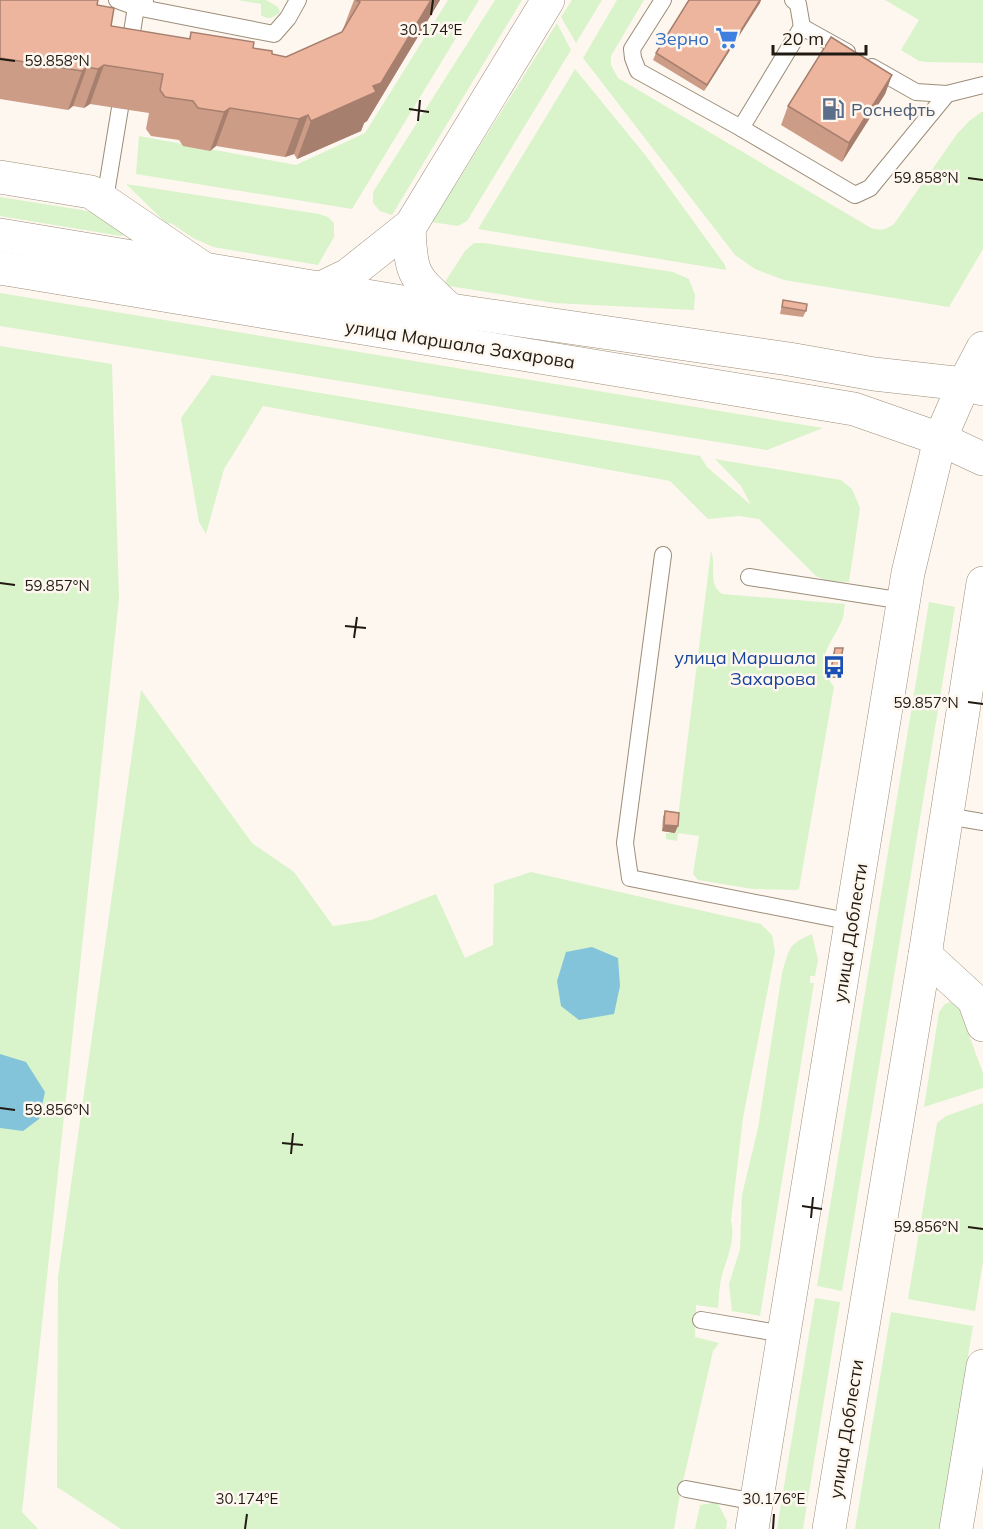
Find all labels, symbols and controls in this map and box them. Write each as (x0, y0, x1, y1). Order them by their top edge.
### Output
scale bar (773, 18, 866, 56)
text: 30.174°E (400, 20, 463, 39)
supermarket icon: Зерно (714, 25, 740, 51)
place label: Зерно (655, 27, 709, 50)
text: 20 m (782, 27, 824, 50)
text: 59.858°N (24, 51, 90, 70)
fuel station icon: Роснефть (820, 96, 846, 122)
place label: Роснефть (851, 98, 936, 121)
text: 59.858°N (893, 168, 959, 187)
street label: улица Маршала Захарова (343, 314, 577, 374)
text: 59.857°N (24, 576, 90, 595)
place label: улица Маршала Захарова (674, 646, 816, 690)
bus stop icon: улица Маршала Захарова (821, 654, 847, 680)
text: 59.857°N (893, 693, 959, 712)
street label: улица Доблести (828, 862, 872, 1004)
text: 59.856°N (24, 1100, 90, 1119)
text: 59.856°N (893, 1217, 959, 1236)
street label: улица Доблести (824, 1358, 868, 1500)
text: 30.174°E (216, 1489, 279, 1508)
text: 30.176°E (743, 1489, 806, 1508)

